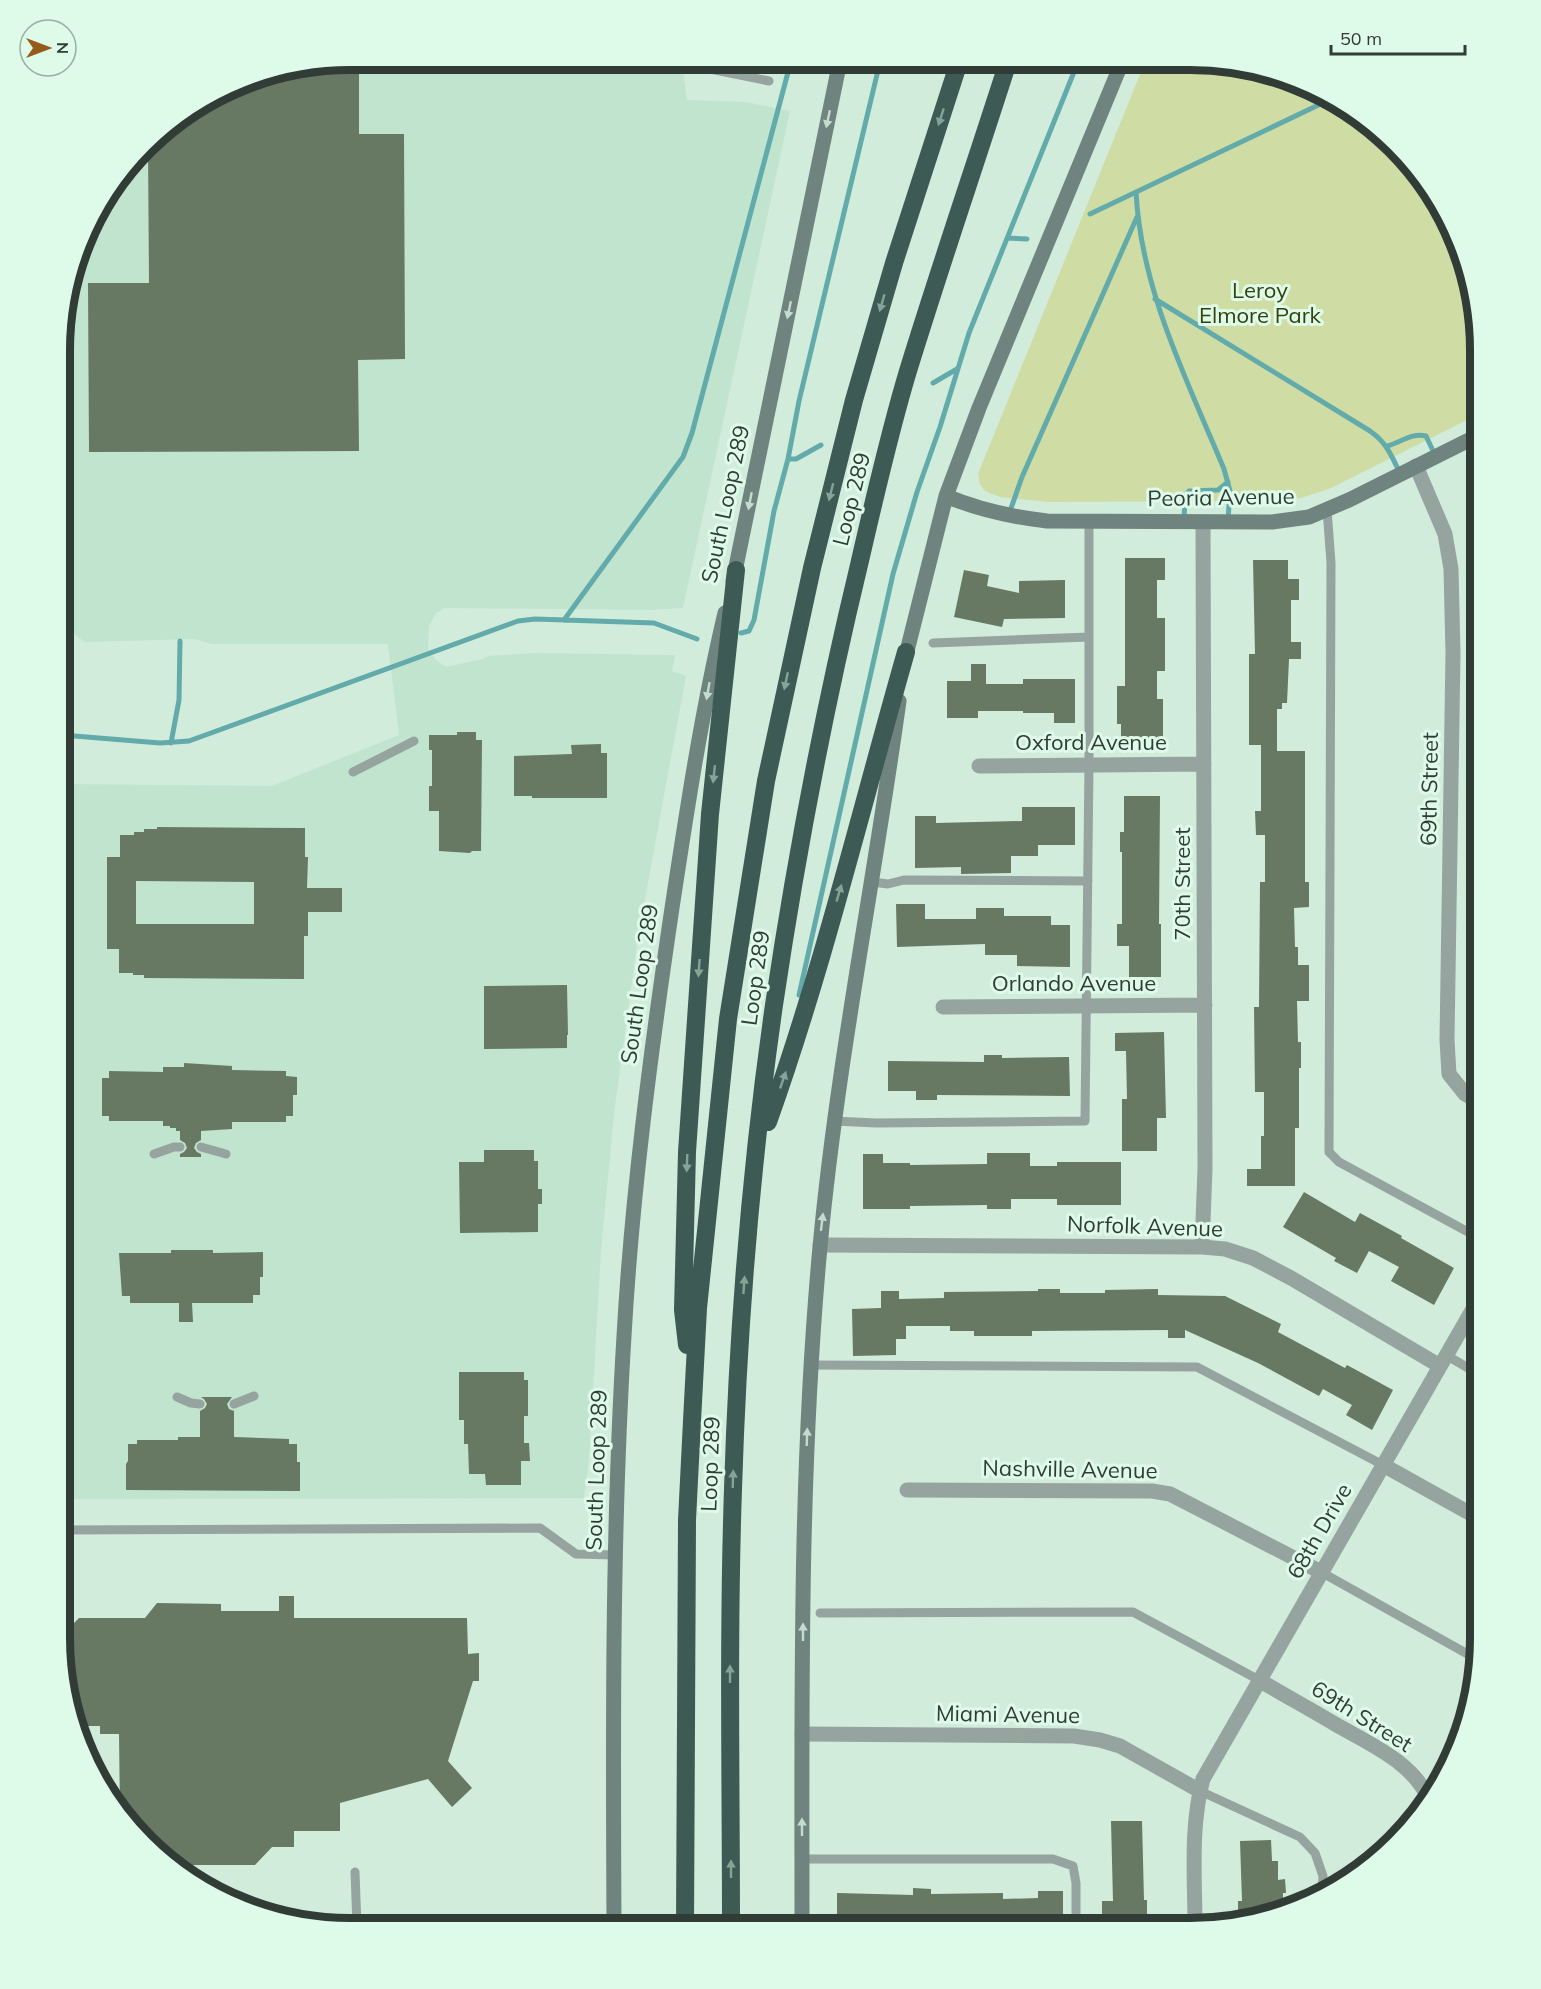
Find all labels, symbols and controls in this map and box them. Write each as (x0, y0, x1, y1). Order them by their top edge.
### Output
north arrow (18, 18, 78, 78)
scale bar (1331, 18, 1464, 56)
text: 50 m (1340, 27, 1382, 50)
text: N (53, 42, 73, 54)
one-way arrow (936, 108, 945, 126)
one-way arrow (823, 109, 833, 128)
park label: Leroy Elmore Park (1199, 276, 1322, 329)
one-way arrow (877, 294, 886, 312)
one-way arrow (784, 300, 793, 319)
street label: South Loop 289 (695, 422, 755, 586)
street label: Loop 289 (826, 449, 876, 549)
street label: Peoria Avenue (1147, 482, 1295, 512)
one-way arrow (826, 483, 835, 501)
one-way arrow (744, 491, 754, 510)
one-way arrow (781, 672, 790, 691)
one-way arrow (704, 682, 713, 701)
street label: Oxford Avenue (1015, 728, 1167, 756)
street label: 69th Street (1414, 732, 1444, 846)
one-way arrow (709, 765, 719, 784)
street label: 70th Street (1168, 827, 1196, 941)
one-way arrow (835, 884, 844, 902)
street label: South Loop 289 (614, 902, 664, 1066)
street label: Loop 289 (734, 929, 776, 1027)
one-way arrow (695, 959, 704, 978)
street label: Orlando Avenue (992, 969, 1156, 997)
one-way arrow (778, 1071, 788, 1089)
one-way arrow (682, 1153, 691, 1172)
street label: Norfolk Avenue (1066, 1209, 1224, 1243)
one-way arrow (818, 1213, 827, 1232)
one-way arrow (739, 1275, 749, 1294)
street label: South Loop 289 (579, 1389, 613, 1551)
street label: Loop 289 (694, 1416, 726, 1512)
one-way arrow (802, 1428, 811, 1447)
street label: Nashville Avenue (982, 1453, 1158, 1485)
one-way arrow (728, 1470, 738, 1489)
street label: 68th Drive (1280, 1478, 1358, 1584)
one-way arrow (798, 1623, 808, 1642)
one-way arrow (725, 1665, 735, 1684)
street label: 69th Street (1306, 1674, 1418, 1758)
street label: Miami Avenue (936, 1699, 1080, 1729)
one-way arrow (797, 1818, 807, 1837)
one-way arrow (726, 1860, 736, 1879)

